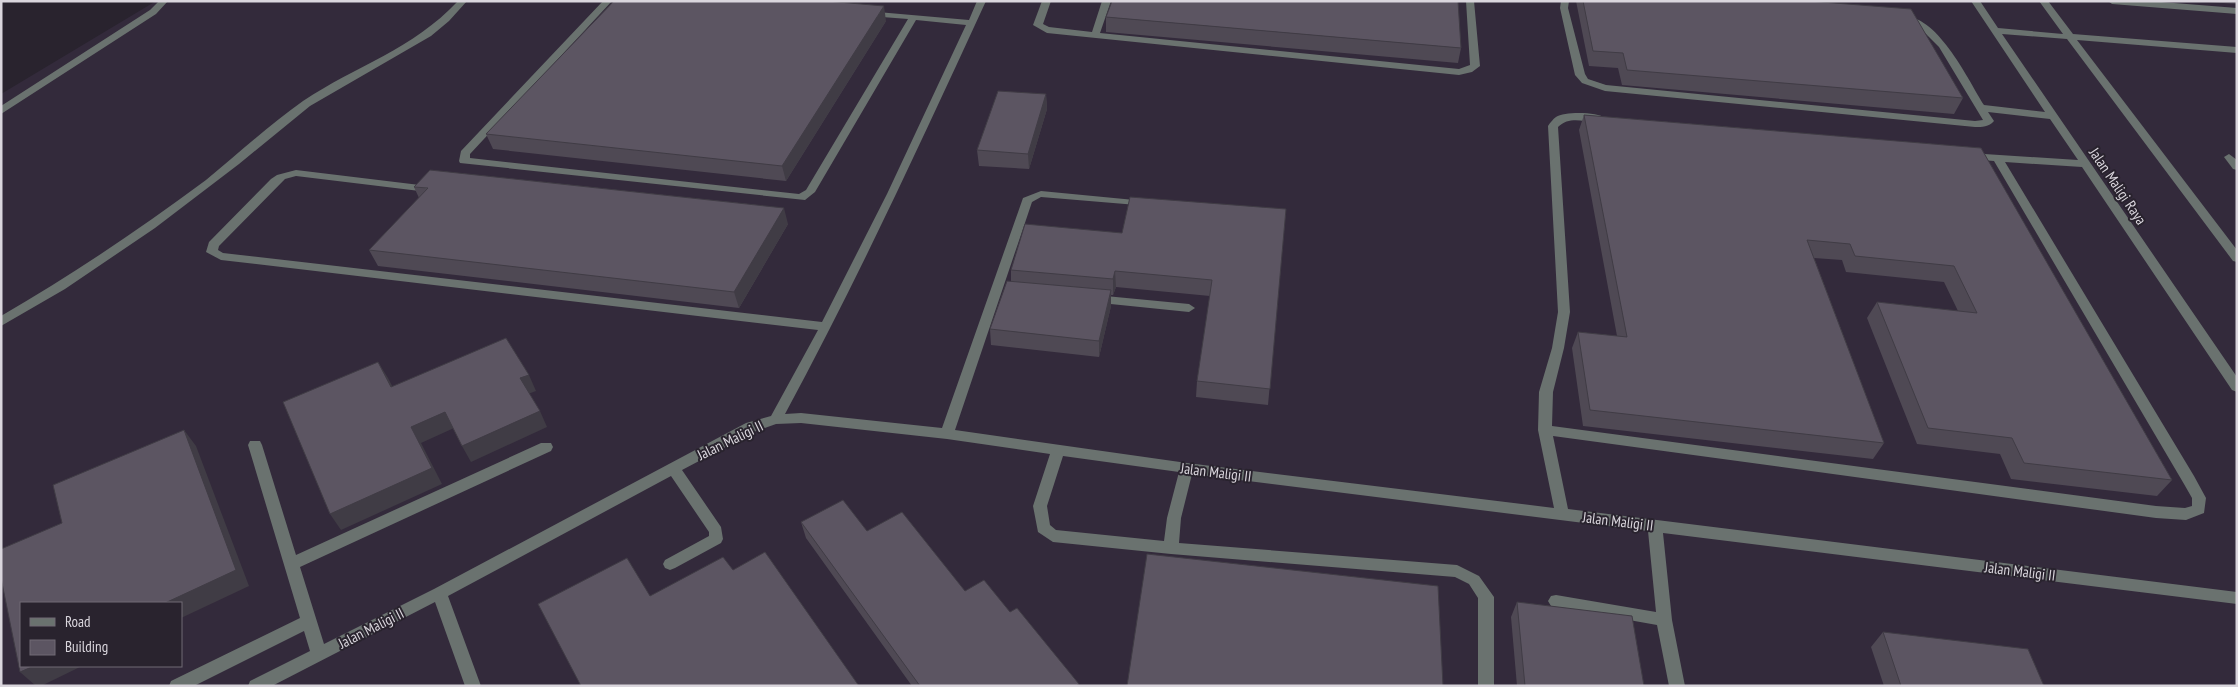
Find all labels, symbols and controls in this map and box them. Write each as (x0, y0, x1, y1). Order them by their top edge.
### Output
street label: Jalan Maligi Raya (2085, 143, 2151, 228)
street label: Jalan Maligi II (693, 416, 766, 465)
street label: Jalan Maligi II (1179, 458, 1252, 486)
street label: Jalan Maligi II (1581, 507, 1654, 535)
street label: Jalan Maligi II (1983, 557, 2056, 585)
legend (20, 602, 182, 667)
street label: Jalan Maligi II (334, 603, 407, 653)
text: Road (65, 612, 91, 631)
text: Building (65, 637, 108, 656)

